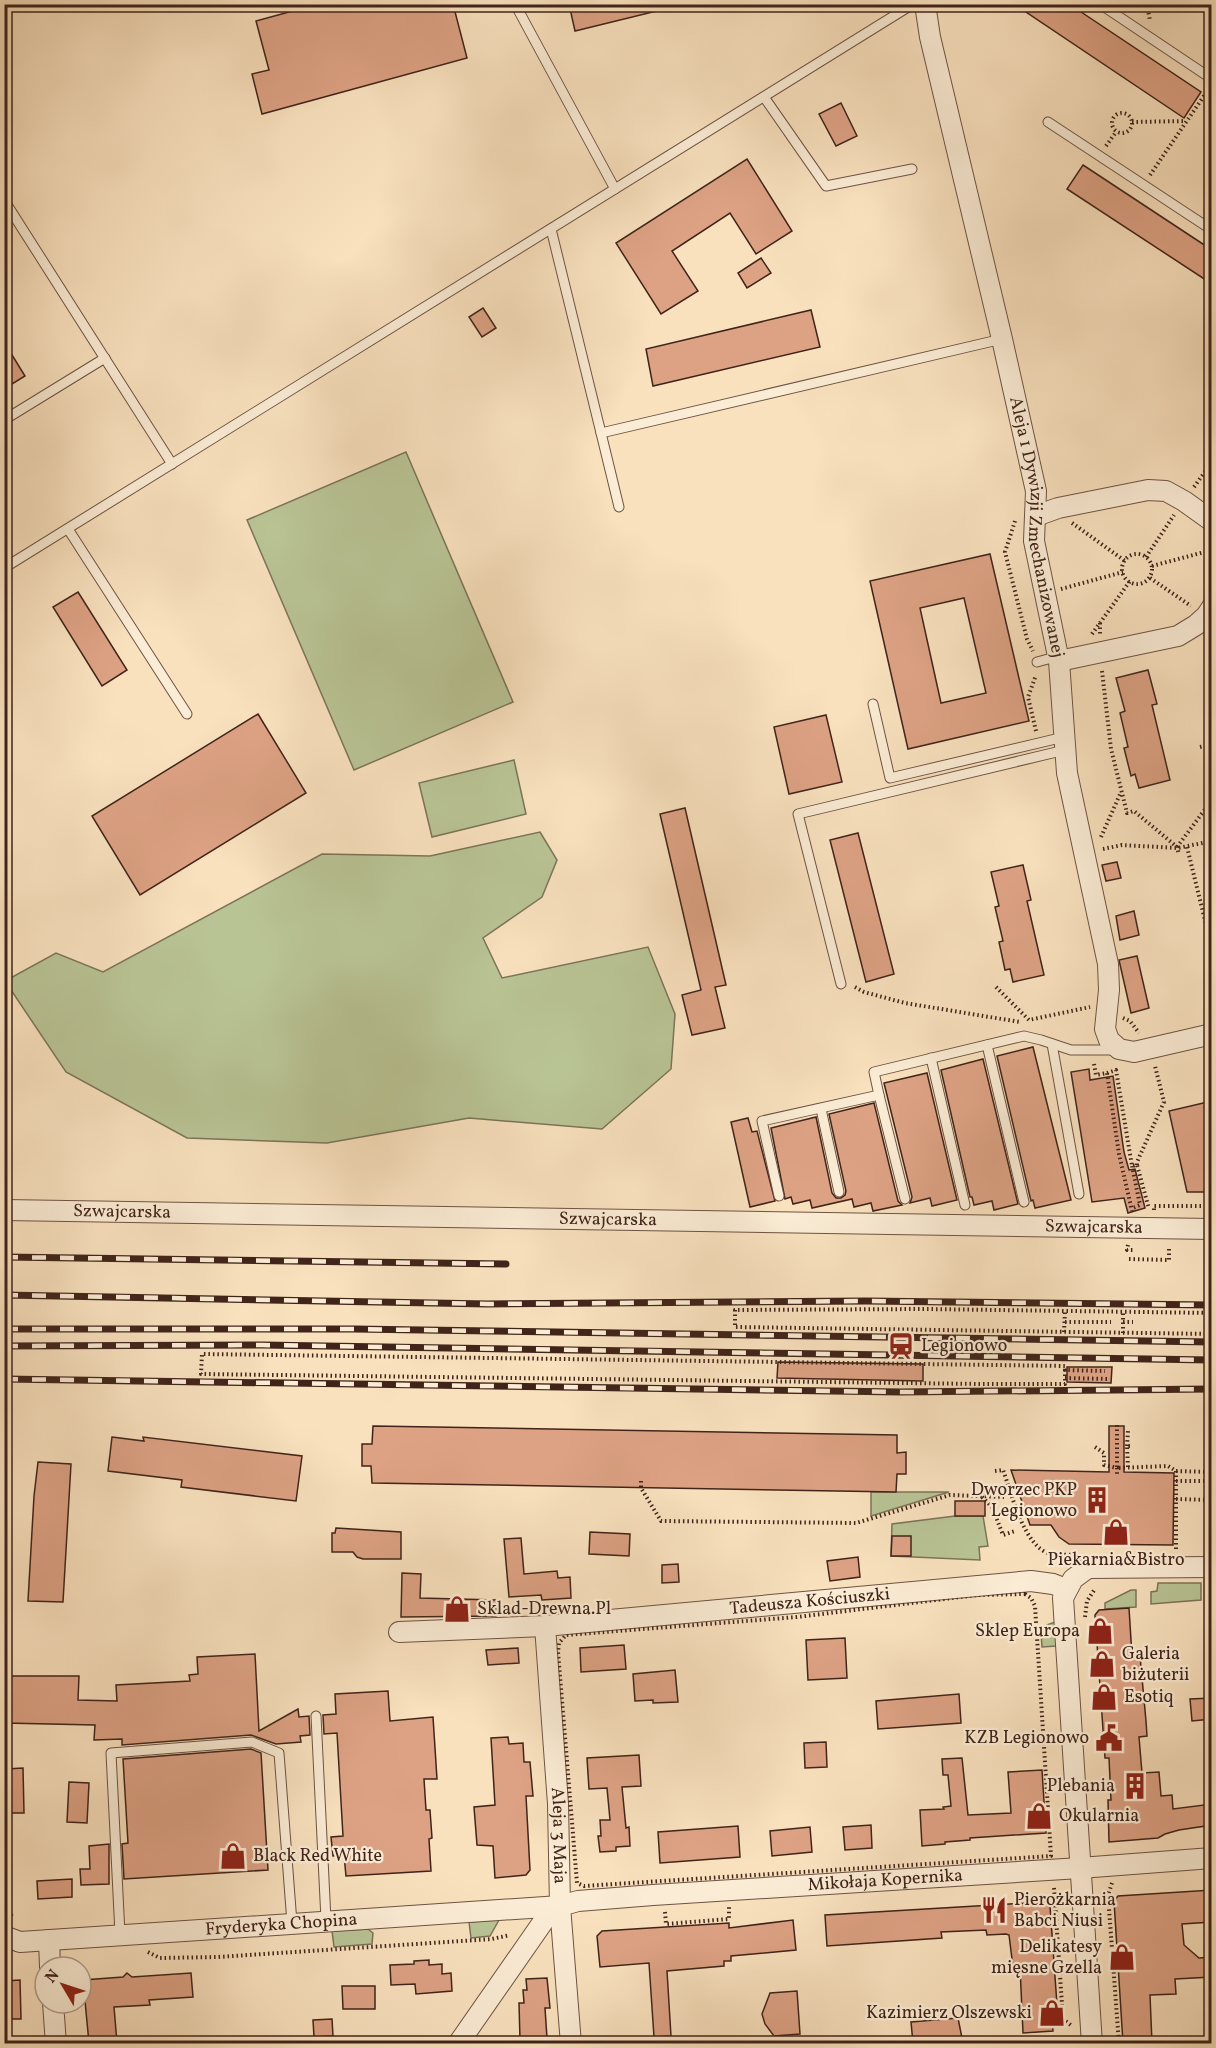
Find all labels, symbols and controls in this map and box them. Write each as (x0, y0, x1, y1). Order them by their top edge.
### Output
street label: Aleja 1 Dywizji Zmechanizowanej (1003, 394, 1071, 660)
street label: Szwajcarska (73, 1199, 171, 1225)
street label: Szwajcarska (559, 1206, 657, 1233)
street label: Szwajcarska (1045, 1214, 1143, 1240)
station icon: Legionowo (886, 1331, 916, 1361)
place label: Legionowo (921, 1334, 1007, 1359)
place label: Dworzec PKP Legionowo (971, 1478, 1077, 1524)
building icon: Dworzec PKP Legionowo (1082, 1485, 1112, 1515)
shop icon: Piekarnia&Bistro (1101, 1517, 1131, 1547)
place label: Piekarnia&Bistro (1048, 1548, 1184, 1573)
street label: Tadeusza Kościuszki (728, 1582, 891, 1621)
shop icon: Sklad-Drewna.Pl (442, 1594, 472, 1624)
place label: Sklad-Drewna.Pl (477, 1597, 611, 1622)
shop icon: Sklep Europa (1085, 1616, 1115, 1646)
place label: Sklep Europa (975, 1619, 1080, 1644)
place label: Galeria biżuterii (1122, 1642, 1189, 1688)
shop icon: Galeria biżuterii (1087, 1649, 1117, 1679)
shop icon: Esotiq (1089, 1682, 1119, 1712)
place label: Esotiq (1124, 1685, 1174, 1710)
public building icon: KZB Legionowo (1094, 1723, 1124, 1753)
place label: KZB Legionowo (964, 1726, 1089, 1751)
building icon: Plebania (1120, 1771, 1150, 1801)
place label: Plebania (1047, 1774, 1115, 1799)
street label: Aleja 3 Maja (544, 1786, 572, 1884)
shop icon: Okularnia (1024, 1801, 1054, 1831)
place label: Okularnia (1059, 1804, 1139, 1829)
shop icon: Black Red White (218, 1841, 248, 1871)
place label: Black Red White (253, 1844, 382, 1869)
street label: Mikołaja Kopernika (807, 1863, 964, 1898)
place label: Pierożkarnia Babci Niusi (1014, 1888, 1116, 1934)
restaurant icon: Pierożkarnia Babci Niusi (979, 1895, 1009, 1925)
street label: Fryderyka Chopina (204, 1907, 358, 1942)
place label: Delikatesy mięsne Gzella (991, 1935, 1102, 1981)
shop icon: Delikatesy mięsne Gzella (1107, 1942, 1137, 1972)
north arrow (33, 1955, 93, 2015)
text: N (41, 1965, 65, 1988)
shop icon: Kazimierz Olszewski (1037, 1998, 1067, 2028)
place label: Kazimierz Olszewski (866, 2001, 1032, 2026)

